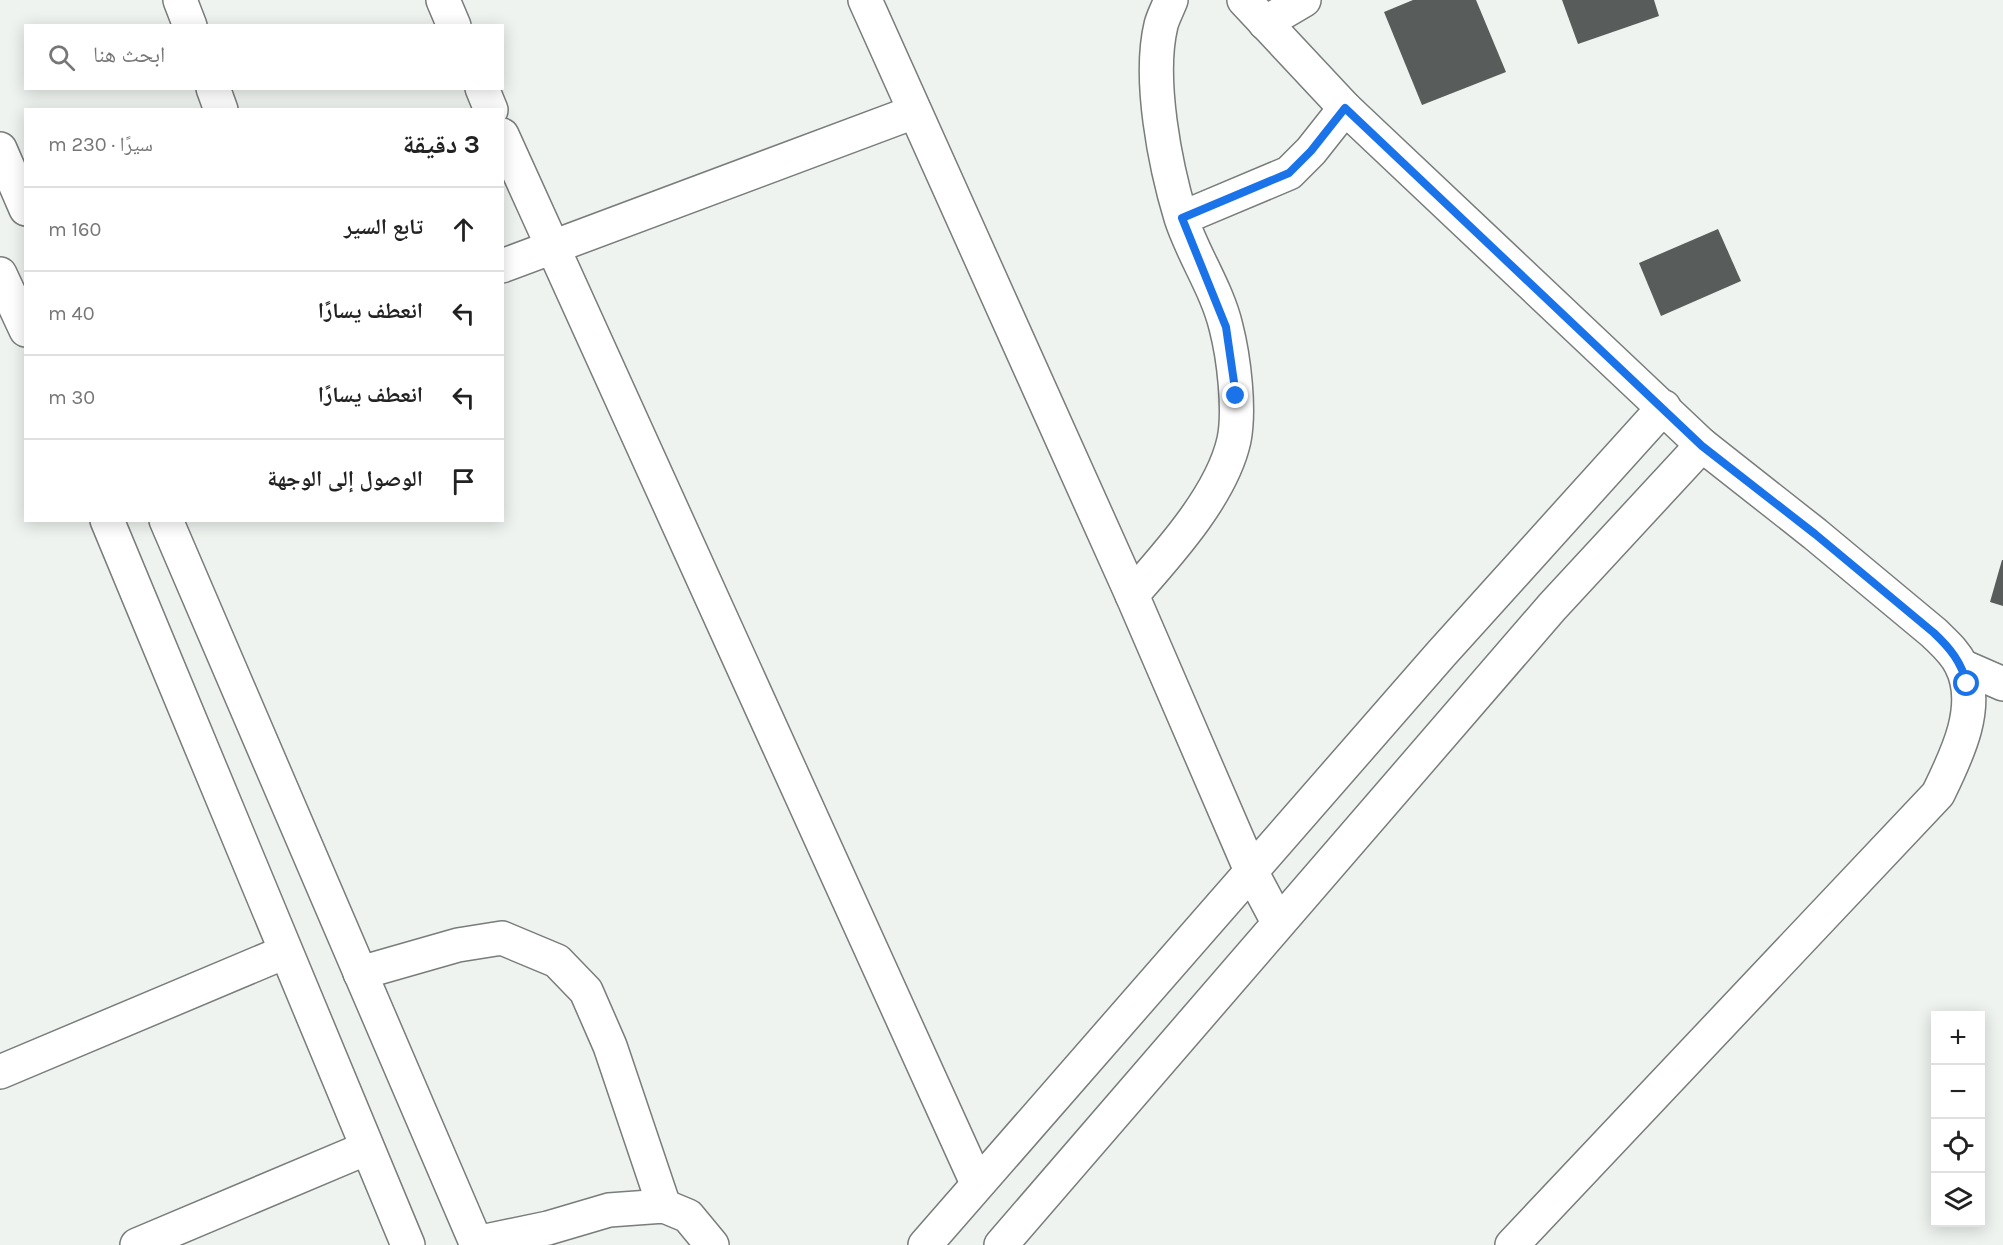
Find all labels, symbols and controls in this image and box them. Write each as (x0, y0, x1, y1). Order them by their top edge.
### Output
search box (24, 24, 504, 90)
icon: search (45, 41, 78, 74)
text: ابحث هنا (93, 42, 165, 68)
text: 3 دقيقة (403, 129, 480, 160)
text: سيرًا · 230 m (48, 133, 153, 156)
icon: ahead (447, 213, 480, 246)
text: تابع السير (344, 214, 423, 240)
text: 160 m (48, 218, 101, 241)
icon: left (447, 297, 480, 330)
text: انعطف يسارًا (318, 298, 423, 324)
text: 40 m (48, 302, 95, 325)
icon: left (447, 381, 480, 414)
text: انعطف يسارًا (318, 382, 423, 408)
route end (1222, 382, 1248, 408)
text: 30 m (48, 386, 95, 409)
icon: arrive (447, 465, 480, 498)
text: الوصول إلى الوجهة (267, 466, 423, 492)
route start (1953, 670, 1979, 696)
map controls (1931, 1011, 1985, 1227)
button: + (1931, 1011, 1985, 1065)
button: − (1931, 1065, 1985, 1119)
button: locate (1931, 1119, 1985, 1173)
button: layers (1931, 1173, 1985, 1227)

